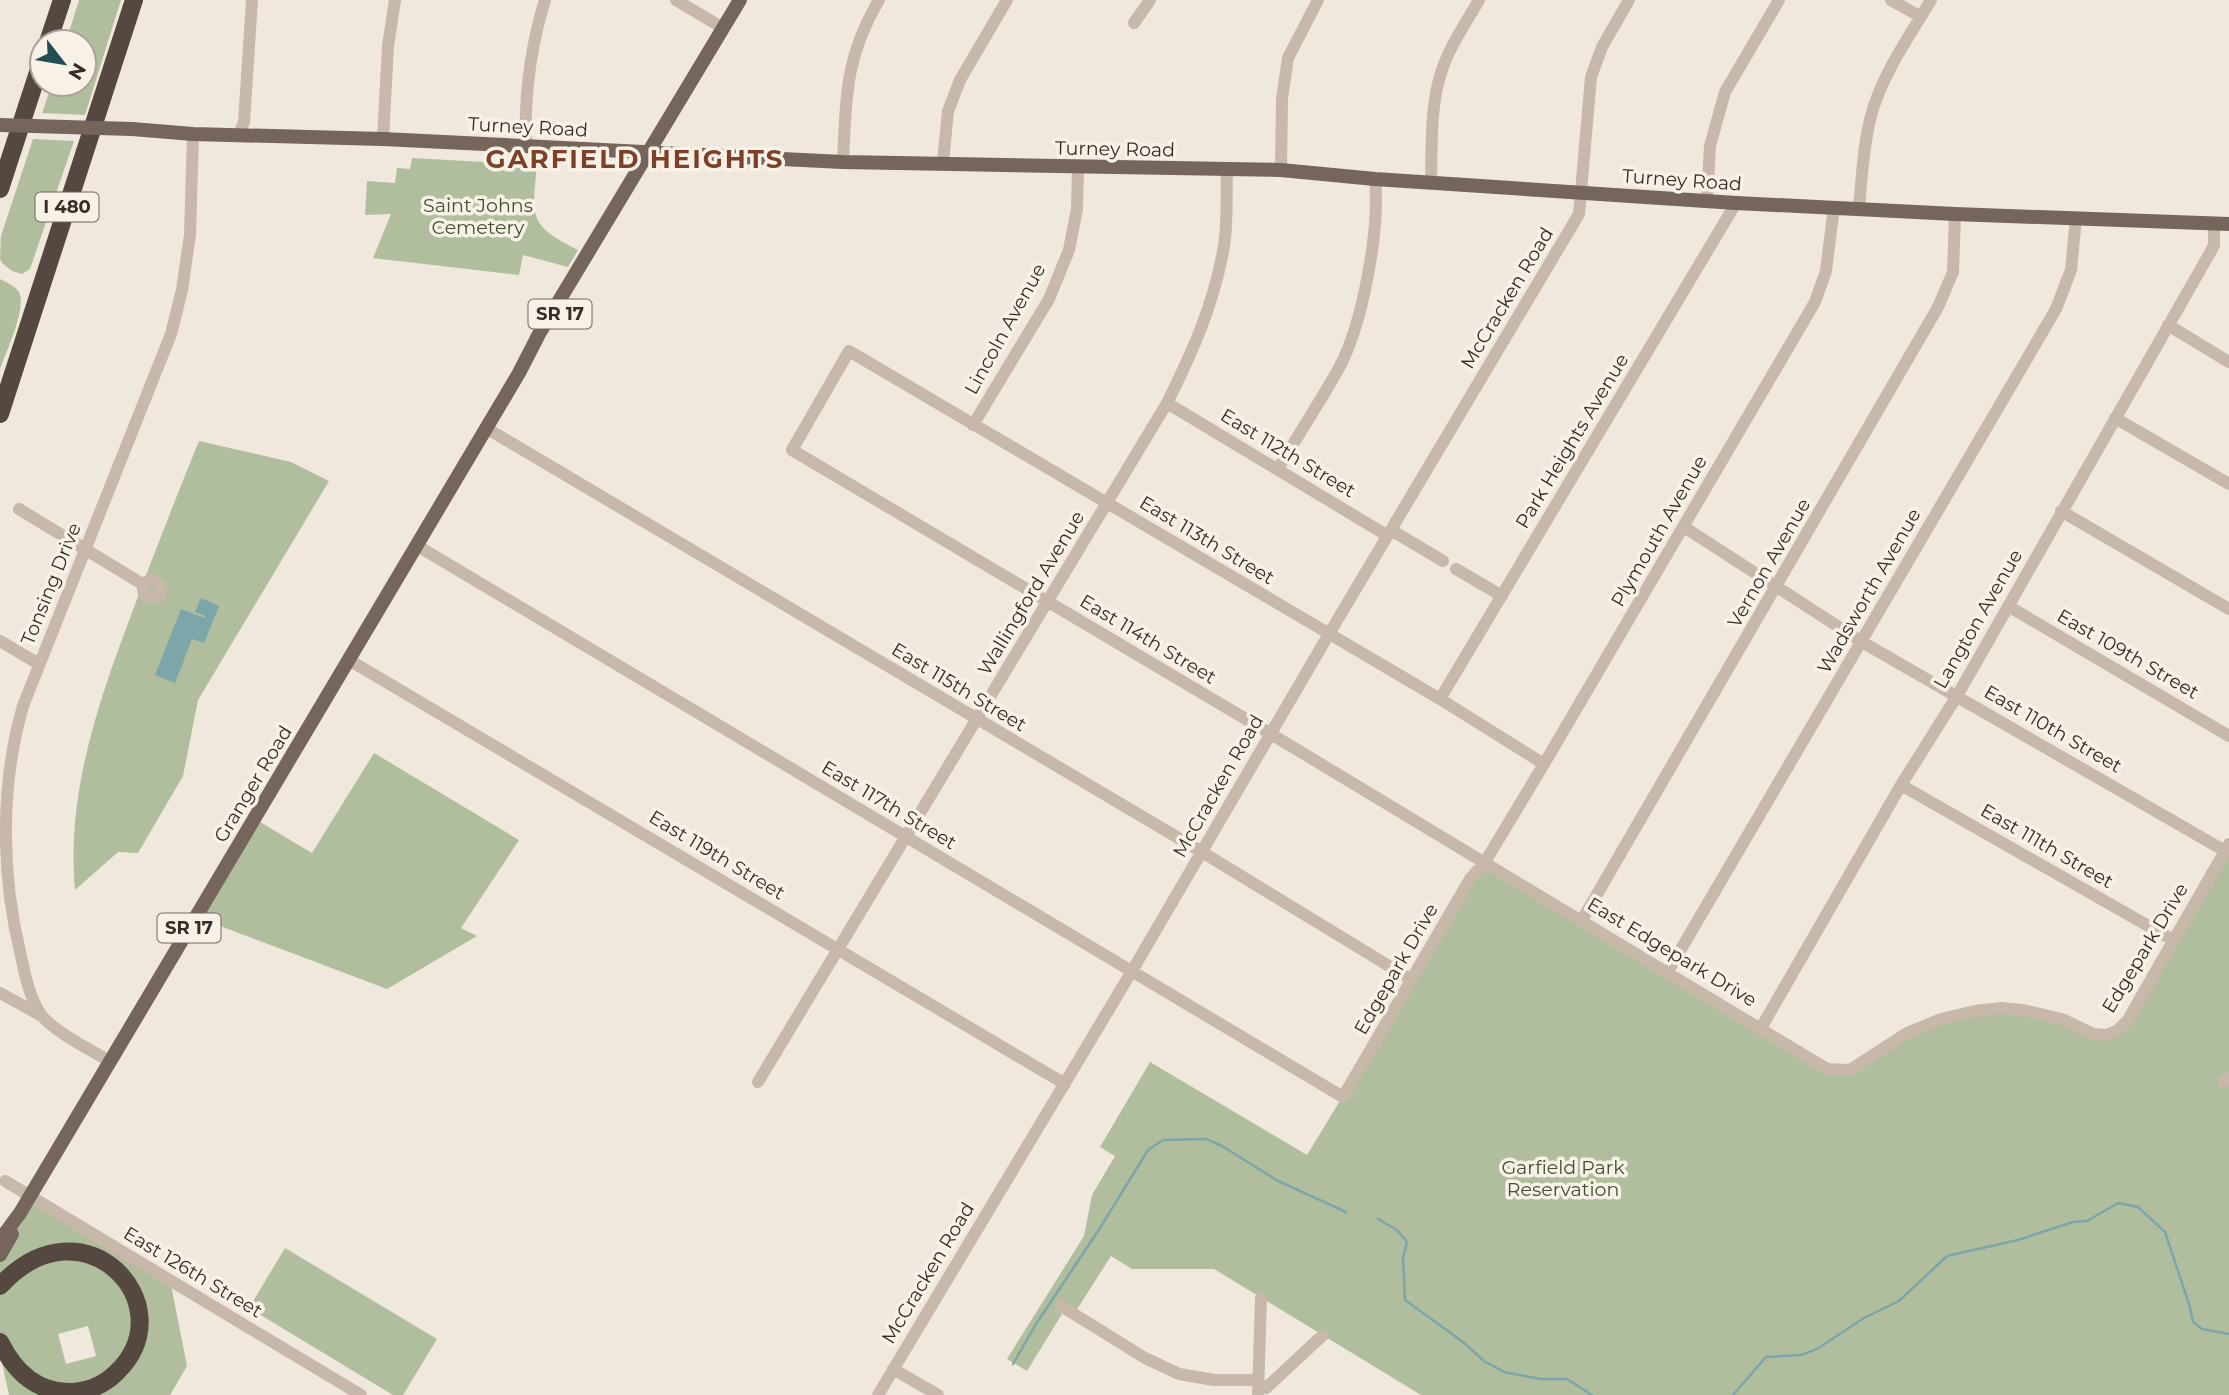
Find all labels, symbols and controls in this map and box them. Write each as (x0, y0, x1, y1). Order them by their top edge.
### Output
north arrow (28, 28, 98, 98)
text: N (63, 59, 91, 84)
street label: Turney Road (467, 112, 589, 142)
street label: Turney Road (1055, 136, 1175, 162)
district label: GARFIELD HEIGHTS (486, 143, 784, 175)
street label: Turney Road (1621, 164, 1743, 196)
road number: I 480 (36, 192, 98, 222)
park label: Saint Johns Cemetery (423, 194, 533, 239)
street label: McCracken Road (1456, 223, 1558, 373)
street label: Lincoln Avenue (959, 259, 1051, 399)
road number: SR 17 (528, 300, 592, 328)
street label: Park Heights Avenue (1511, 349, 1633, 533)
street label: East 112th Street (1216, 404, 1360, 502)
street label: Plymouth Avenue (1606, 451, 1712, 611)
street label: East 113th Street (1135, 491, 1279, 589)
street label: Vernon Avenue (1723, 494, 1815, 632)
street label: Wadsworth Avenue (1812, 504, 1926, 678)
street label: Wallingford Avenue (973, 507, 1089, 679)
street label: Tonsing Drive (16, 520, 86, 648)
street label: Langton Avenue (1929, 545, 2027, 693)
street label: East 114th Street (1076, 589, 1221, 689)
street label: East 109th Street (2053, 604, 2203, 704)
street label: East 115th Street (887, 638, 1031, 736)
street label: East 110th Street (1980, 680, 2126, 778)
street label: McCracken Road (1168, 711, 1268, 861)
street label: Granger Road (209, 721, 297, 847)
street label: East 117th Street (817, 756, 961, 854)
street label: East 111th Street (1977, 799, 2118, 893)
street label: East 119th Street (645, 805, 789, 905)
street label: Edgepark Drive (2097, 879, 2193, 1017)
street label: East Edgepark Drive (1583, 892, 1761, 1012)
street label: Edgepark Drive (1349, 899, 1443, 1039)
road number: SR 17 (158, 914, 220, 943)
park label: Garfield Park Reservation (1501, 1156, 1625, 1201)
street label: McCracken Road (877, 1198, 979, 1348)
street label: East 126th Street (119, 1221, 267, 1323)

